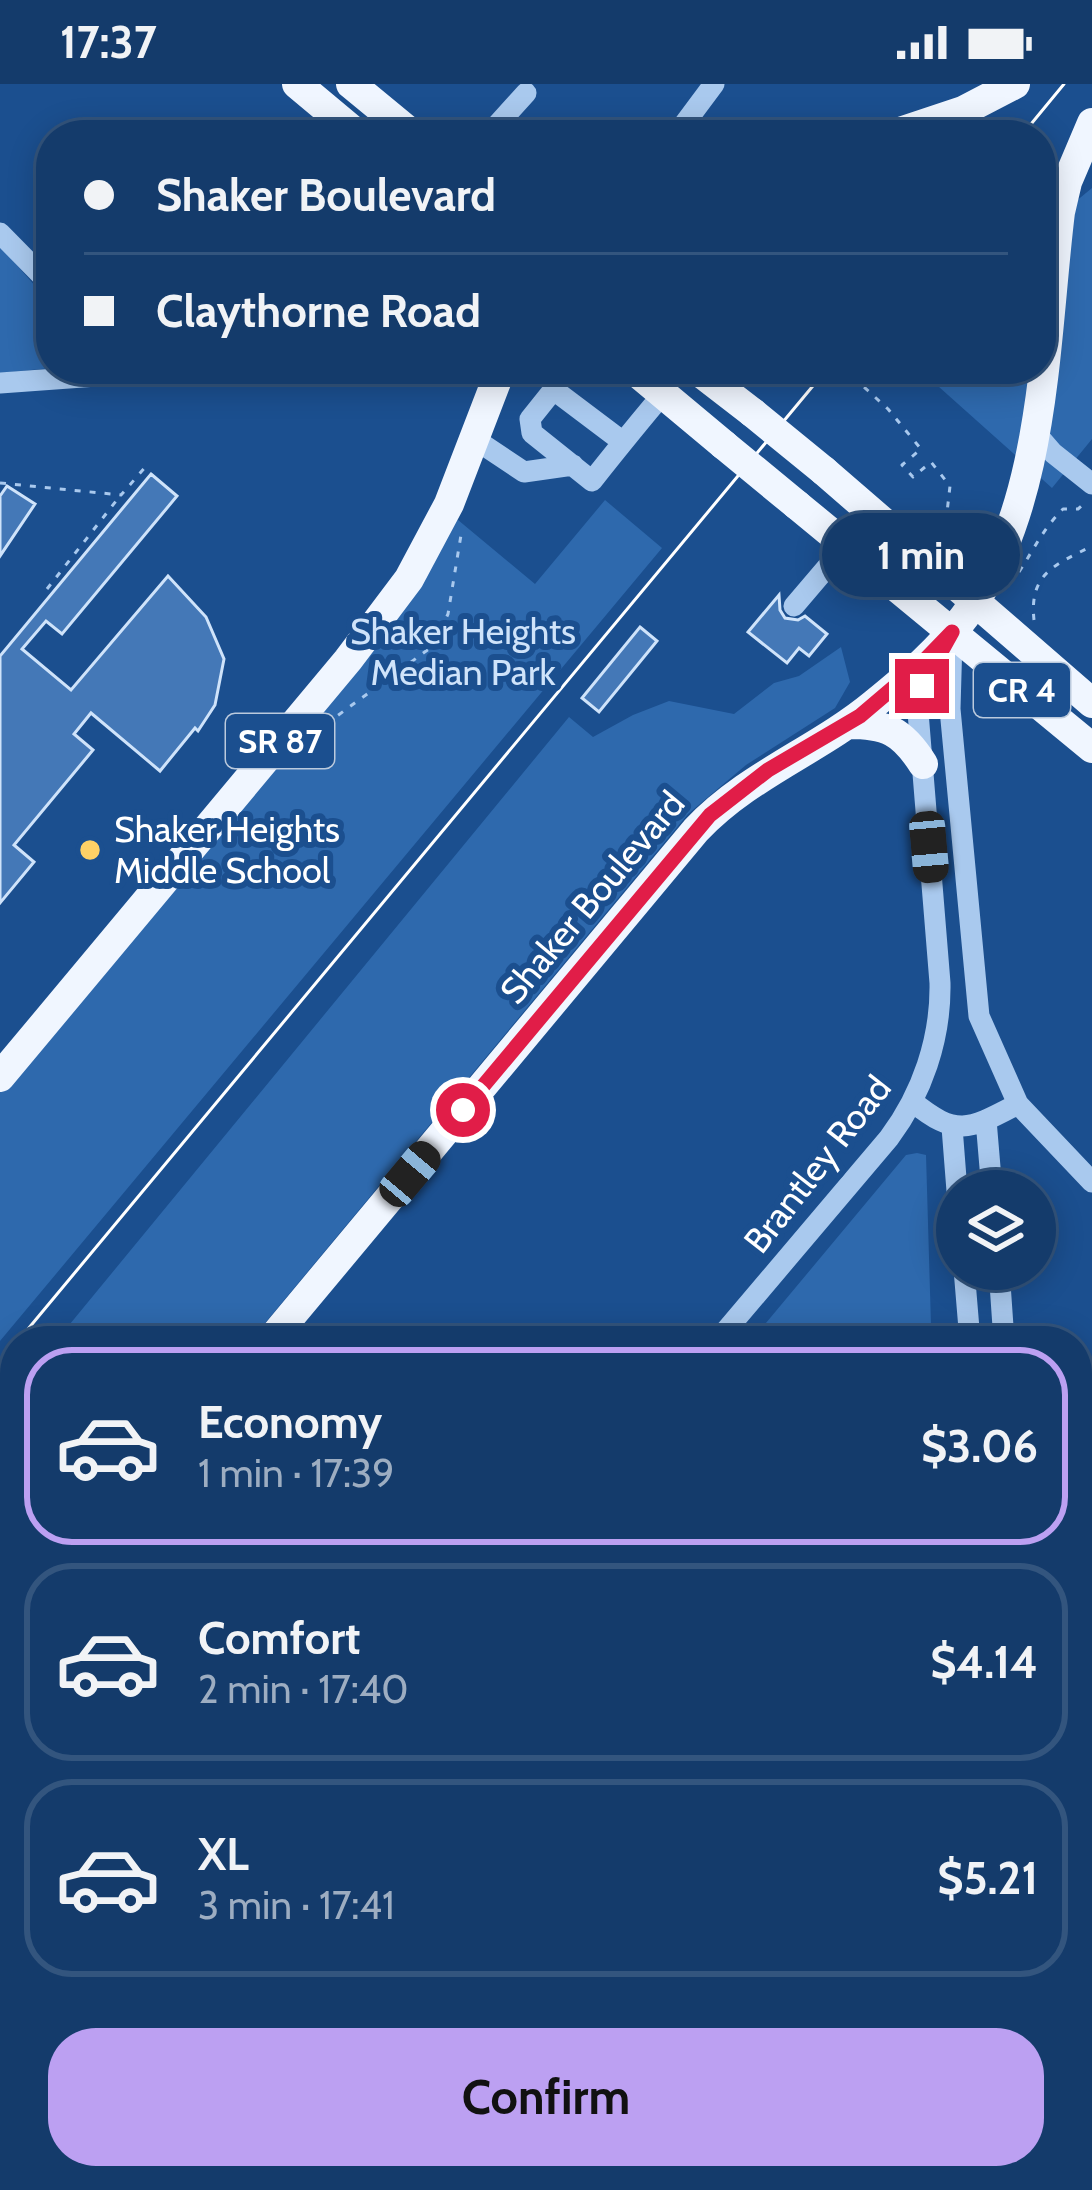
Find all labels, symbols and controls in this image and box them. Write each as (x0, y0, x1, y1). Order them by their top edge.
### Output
text: 17:37 (60, 15, 157, 69)
text: Shaker Boulevard (156, 168, 496, 222)
text: Claythorne Road (156, 284, 481, 338)
callout: 1 min (823, 512, 1021, 596)
text: 1 min (877, 531, 965, 579)
park label: Shaker Heights Median Park (350, 609, 576, 694)
route end (895, 659, 949, 713)
road number: CR 4 (974, 663, 1070, 717)
road number: SR 87 (226, 714, 334, 768)
street label: Shaker Boulevard (491, 782, 693, 1012)
place label: Shaker Heights Middle School (114, 807, 340, 892)
car (908, 810, 950, 884)
marker: Shaker Heights Middle School (77, 837, 103, 863)
street label: Brantley Road (734, 1067, 900, 1261)
route start (436, 1083, 490, 1137)
car (373, 1135, 447, 1213)
map controls (936, 1170, 1056, 1290)
button: layers (936, 1170, 1056, 1290)
icon: car (54, 1392, 162, 1500)
text: Economy (198, 1395, 382, 1449)
text: $3.06 (921, 1419, 1038, 1473)
text: 1 min · 17:39 (198, 1449, 394, 1497)
icon: car (54, 1608, 162, 1716)
text: Comfort (198, 1611, 361, 1665)
text: $4.14 (930, 1635, 1038, 1689)
text: 2 min · 17:40 (198, 1665, 409, 1713)
icon: car (54, 1824, 162, 1932)
text: XL (198, 1827, 249, 1881)
text: $5.21 (937, 1851, 1038, 1905)
text: 3 min · 17:41 (198, 1881, 395, 1929)
button: Confirm (48, 2028, 1044, 2166)

